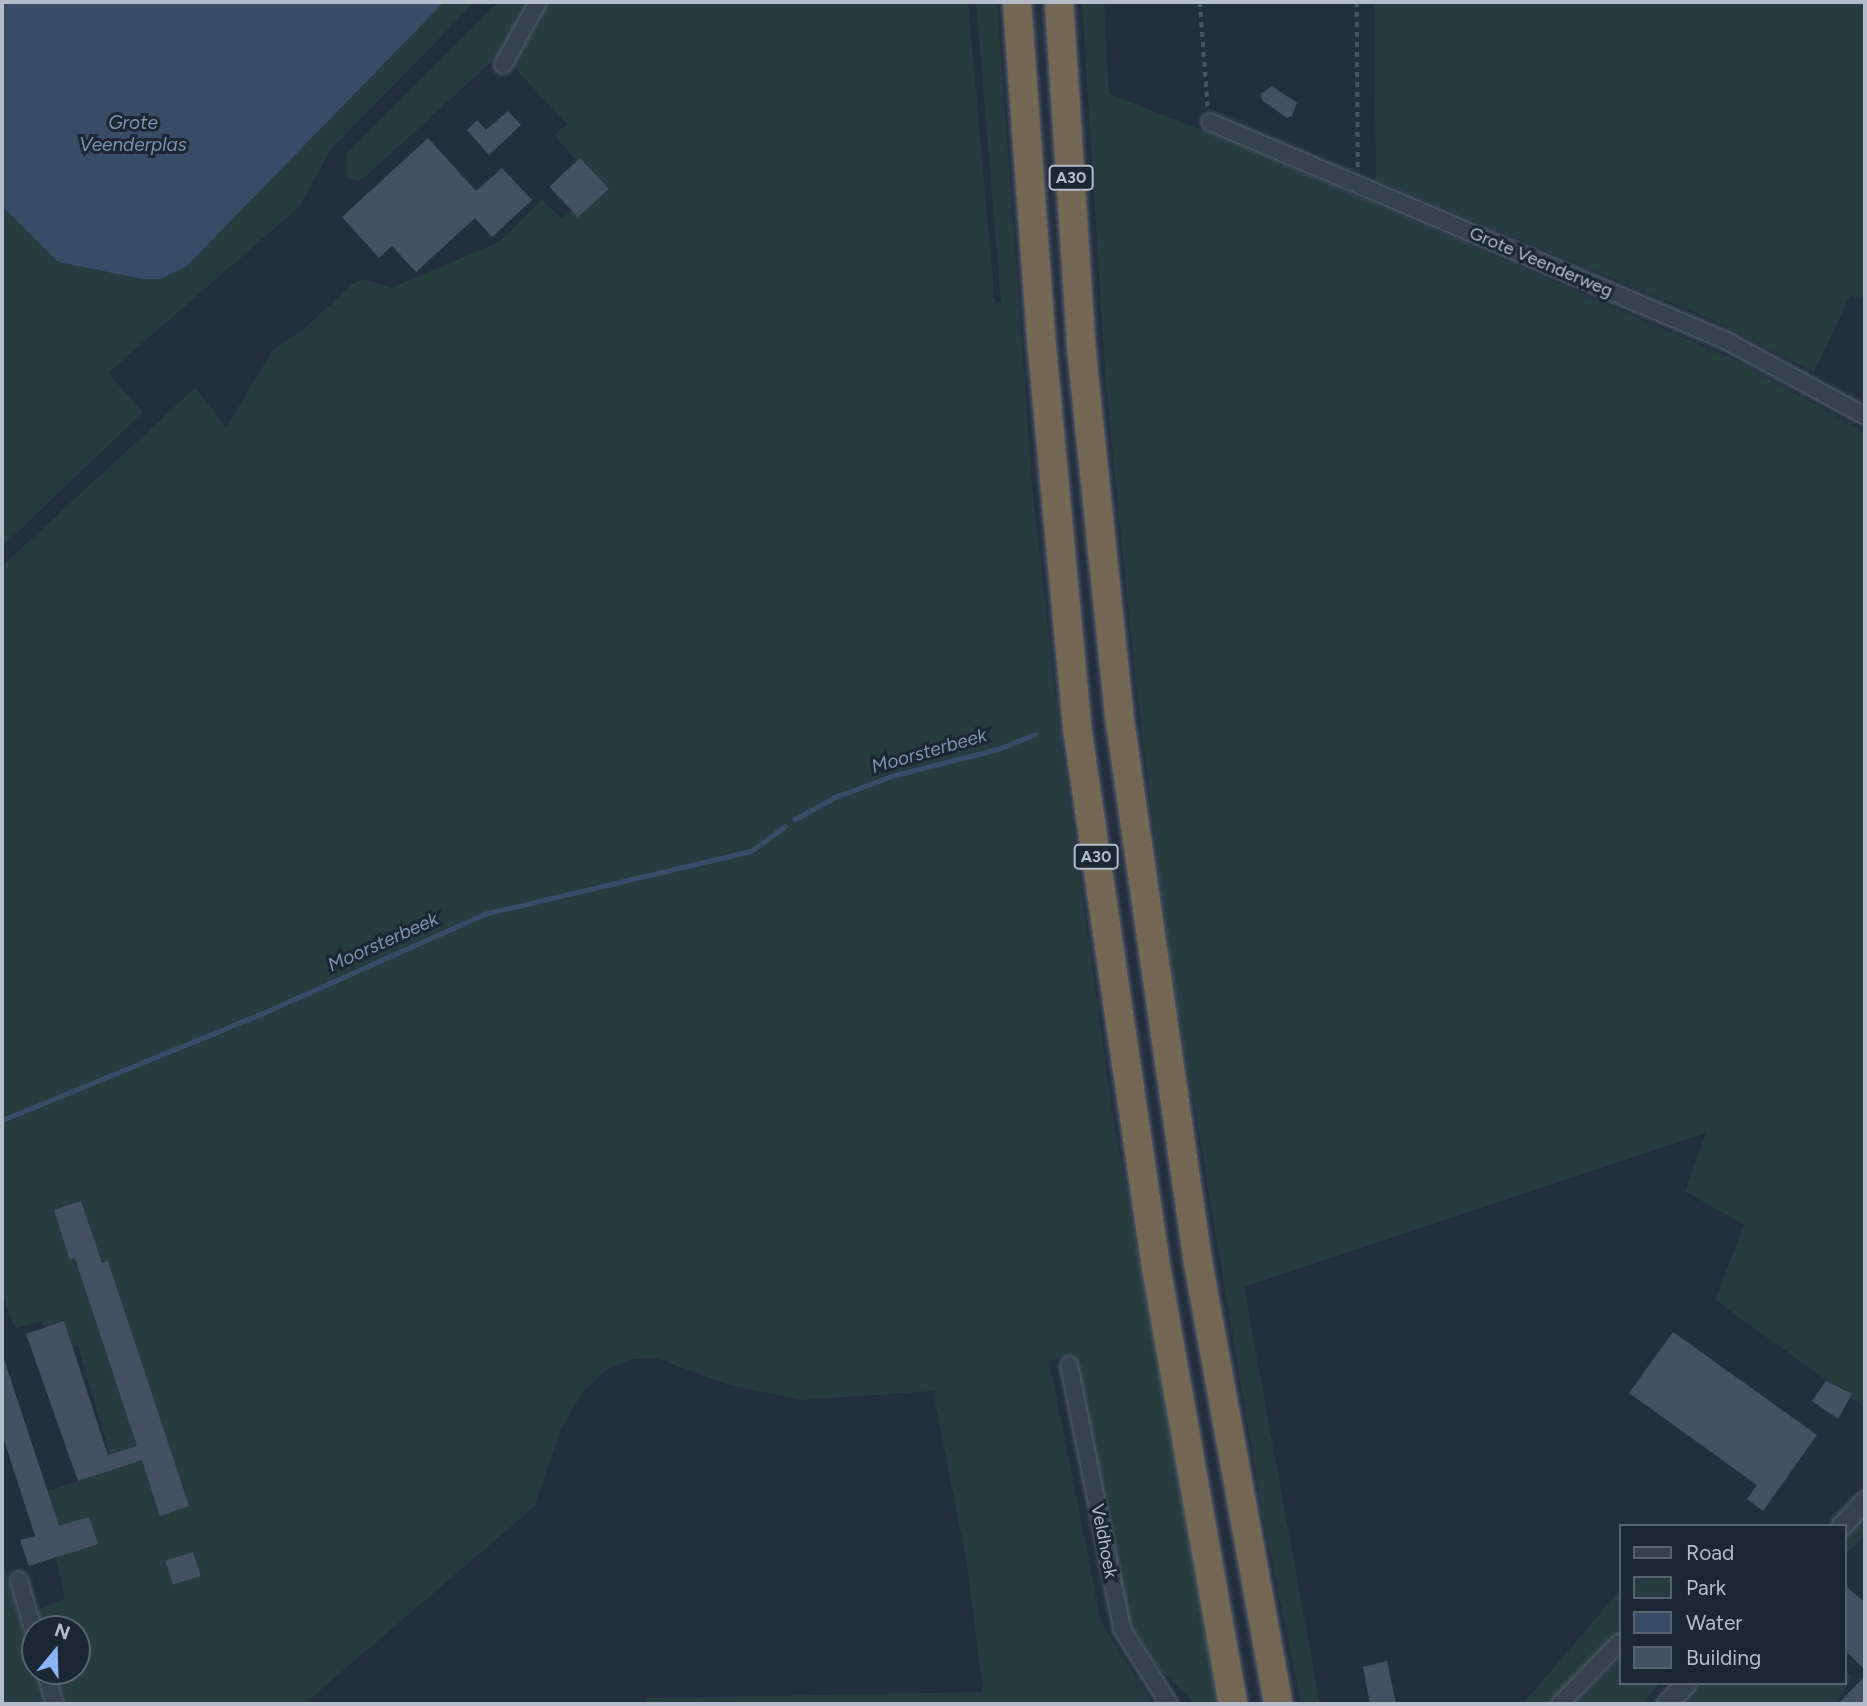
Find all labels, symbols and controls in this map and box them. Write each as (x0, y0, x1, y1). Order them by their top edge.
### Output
water label: Grote Veenderplas (79, 112, 187, 156)
road number: A30 (1048, 166, 1094, 190)
street label: Grote Veenderweg (1466, 222, 1616, 302)
water label: Moorsterbeek (869, 724, 989, 778)
road number: A30 (1073, 844, 1119, 870)
water label: Moorsterbeek (324, 907, 442, 977)
street label: Veldhoek (1086, 1502, 1122, 1580)
legend (1618, 1524, 1846, 1685)
text: Road (1686, 1540, 1734, 1565)
text: Park (1686, 1575, 1726, 1600)
text: Water (1686, 1610, 1742, 1635)
north arrow (21, 1615, 91, 1685)
text: N (52, 1618, 73, 1645)
text: Building (1686, 1645, 1761, 1670)

